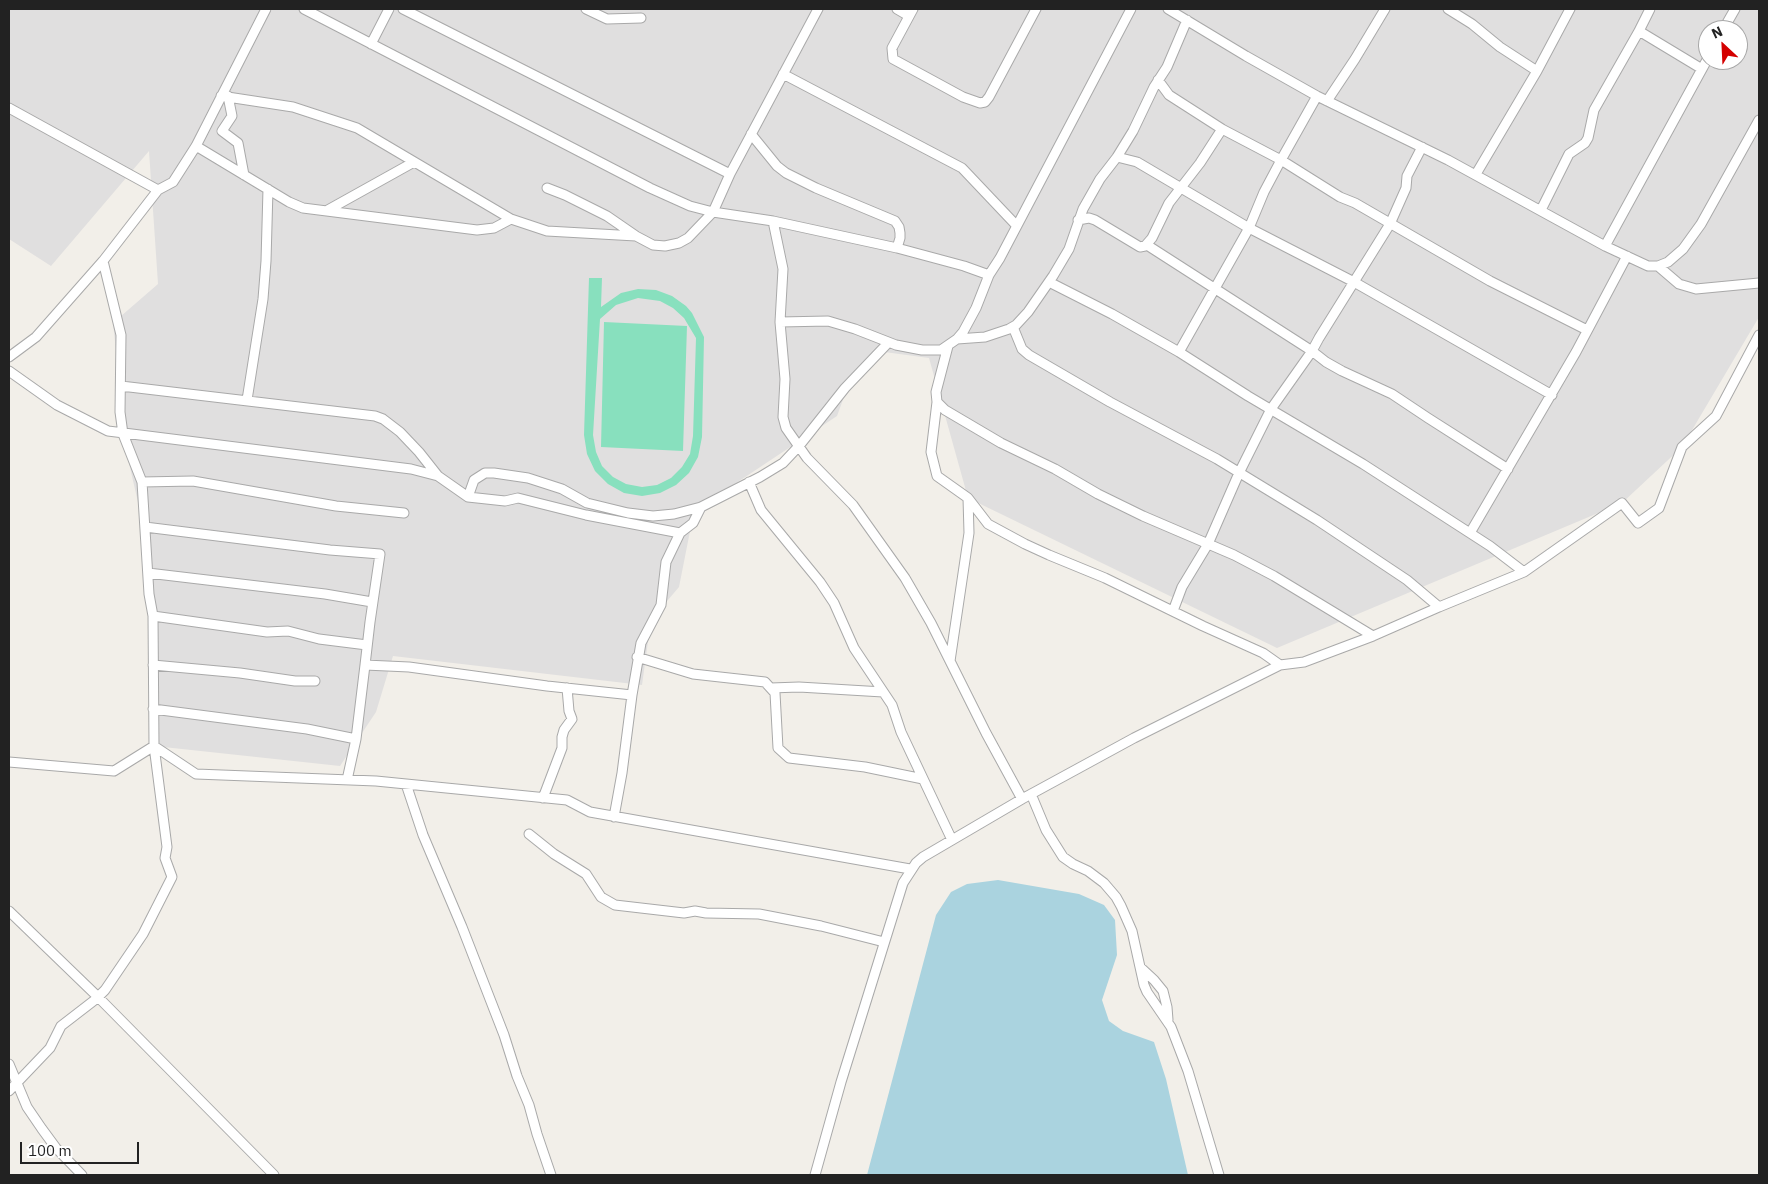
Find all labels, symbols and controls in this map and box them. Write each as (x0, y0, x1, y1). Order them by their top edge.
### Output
north arrow (1698, 20, 1748, 70)
text: N (1709, 22, 1725, 43)
scale bar (22, 1132, 141, 1164)
text: 100 m (28, 1141, 72, 1160)

